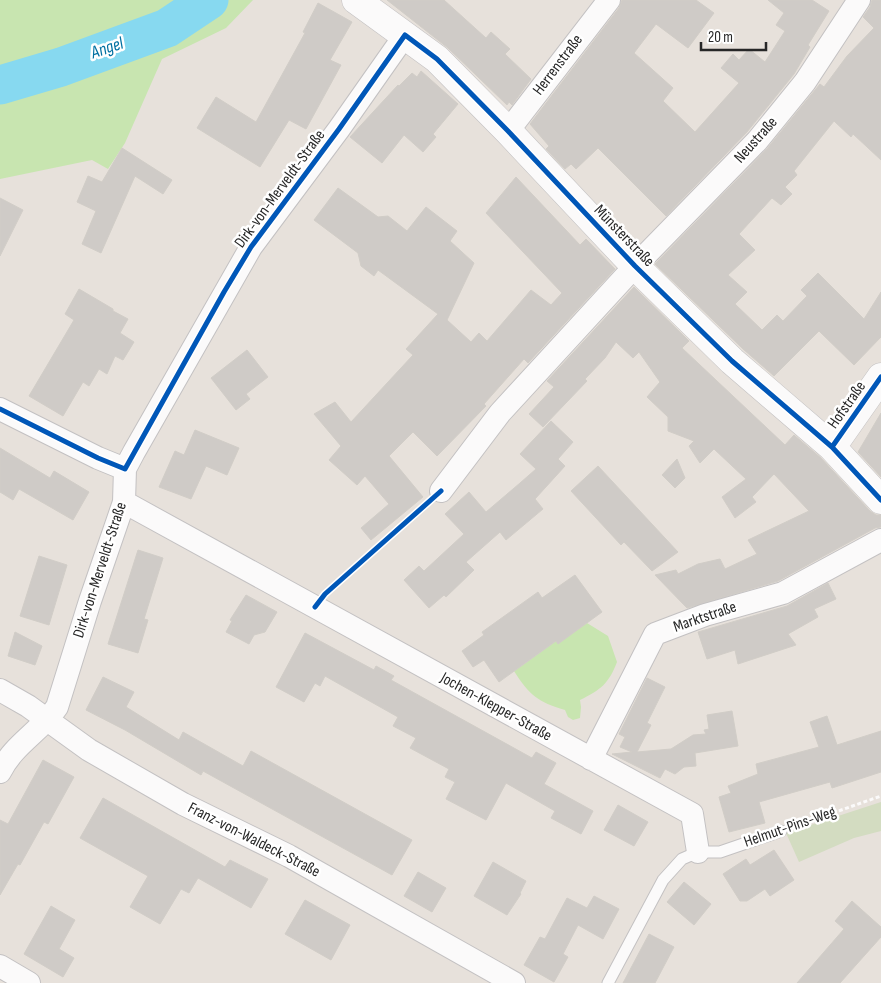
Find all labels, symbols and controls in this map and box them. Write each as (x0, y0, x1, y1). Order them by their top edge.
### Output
scale bar (701, 20, 766, 52)
text: 20 m (708, 28, 733, 47)
street label: Herrenstraße (529, 31, 587, 99)
water label: Angel (87, 32, 127, 64)
street label: Neustraße (730, 113, 782, 167)
street label: Dirk-von-Merveldt-Straße (231, 126, 329, 252)
street label: Münsterstraße (590, 201, 658, 271)
street label: Hofstraße (824, 378, 870, 432)
street label: Dirk-von-Merveldt-Straße (69, 500, 131, 640)
street label: Marktstraße (671, 597, 739, 637)
street label: Jochen-Klepper-Straße (436, 668, 555, 745)
street label: Franz-von-Waldeck-Straße (185, 798, 323, 882)
street label: Helmut-Pins-Weg (742, 802, 838, 852)

